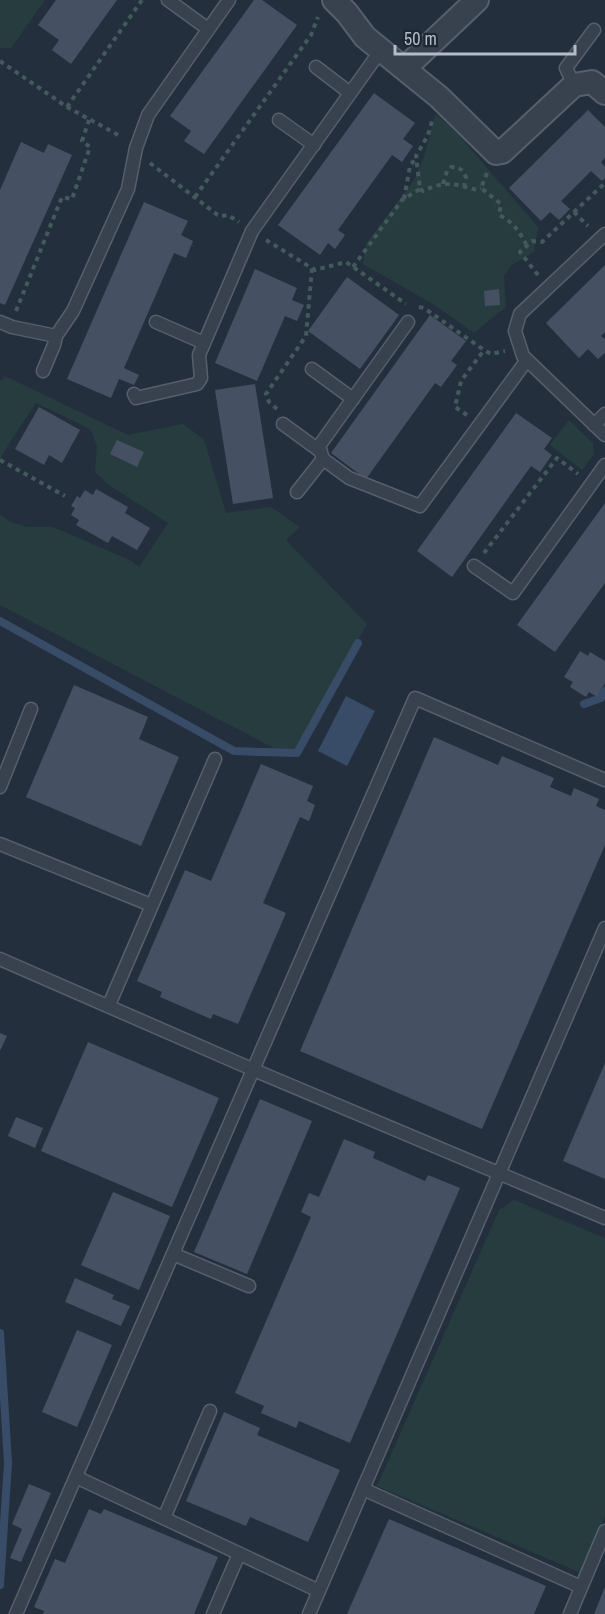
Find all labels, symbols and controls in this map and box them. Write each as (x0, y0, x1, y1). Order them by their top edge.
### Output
scale bar (395, 18, 575, 56)
text: 50 m (404, 26, 437, 51)

